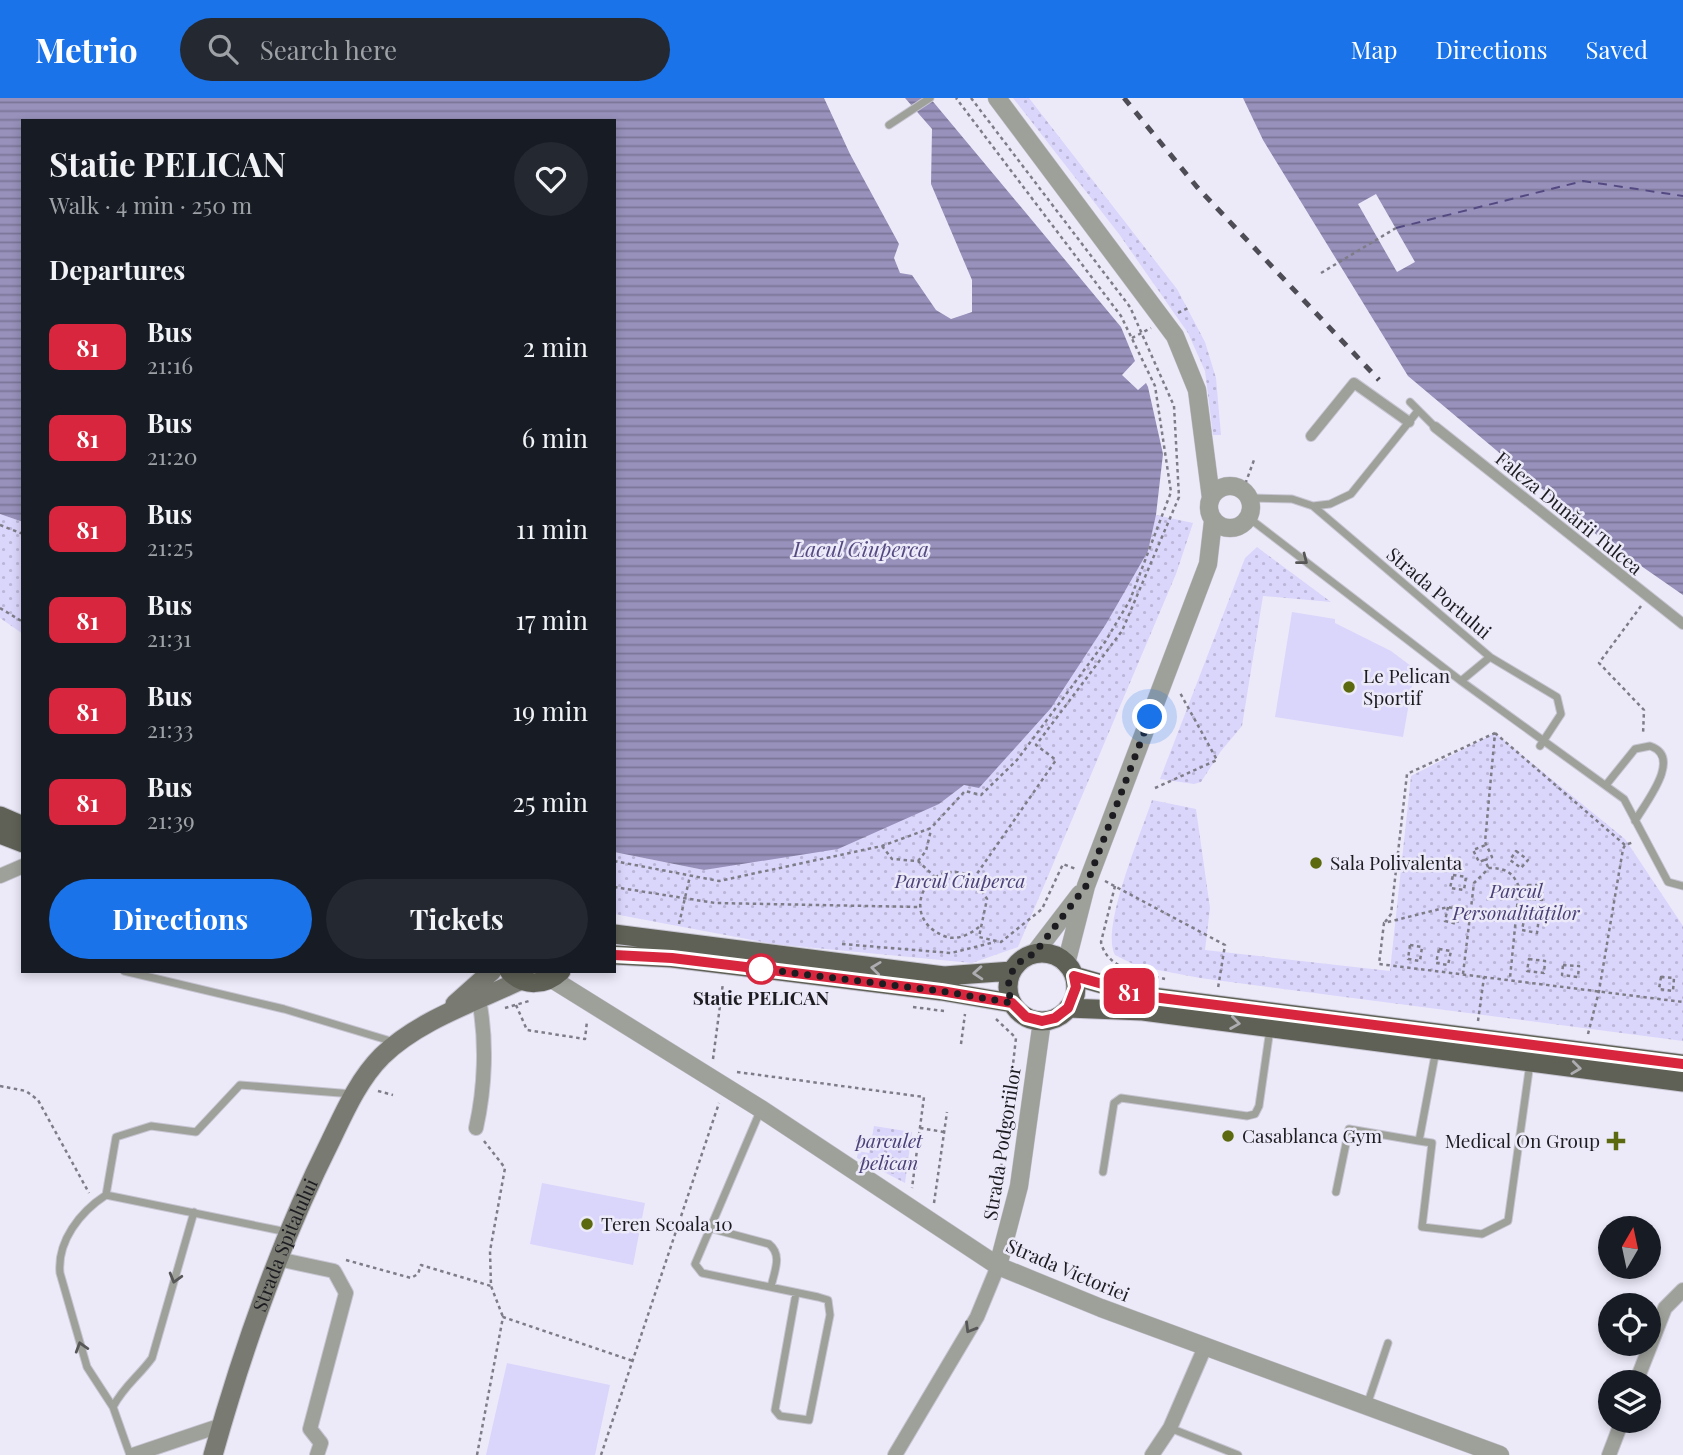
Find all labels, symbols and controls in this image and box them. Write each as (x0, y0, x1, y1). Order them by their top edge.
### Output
search box (180, 18, 670, 81)
text: Metrio (35, 27, 138, 71)
icon: search (204, 30, 242, 68)
text: Search here (260, 32, 397, 67)
text: Map (1351, 33, 1397, 65)
text: Directions (1435, 33, 1548, 65)
text: Saved (1586, 33, 1648, 65)
text: Statie PELICAN (49, 141, 286, 185)
button: heart (514, 142, 588, 216)
text: Walk · 4 min · 250 m (49, 189, 252, 220)
text: Departures (49, 252, 185, 287)
text: Bus (147, 314, 192, 349)
text: 2 min (523, 329, 588, 364)
text: 81 (76, 331, 99, 363)
text: 21:16 (147, 349, 193, 380)
text: Bus (147, 405, 192, 440)
text: 6 min (522, 420, 588, 455)
text: 81 (76, 422, 99, 454)
text: 21:20 (147, 440, 197, 471)
street label: Faleza Dunării Tulcea (1491, 445, 1649, 580)
text: Bus (147, 496, 192, 531)
text: 11 min (516, 511, 588, 546)
text: 81 (76, 513, 99, 545)
text: 21:25 (147, 531, 193, 562)
water label: Lacul Ciuperca (792, 534, 929, 562)
street label: Strada Portului (1382, 541, 1498, 644)
one-way arrow (1295, 551, 1308, 564)
text: Bus (147, 587, 192, 622)
text: 17 min (515, 602, 588, 637)
text: 81 (76, 604, 99, 636)
text: 21:31 (147, 622, 192, 653)
place label: Le Pelican Sportif (1363, 662, 1451, 710)
text: Bus (147, 678, 192, 713)
marker: Le Pelican Sportif (1341, 679, 1357, 695)
text: 19 min (512, 693, 588, 728)
text: 81 (76, 695, 99, 727)
your location (1132, 699, 1167, 734)
text: 21:33 (147, 713, 193, 744)
text: Bus (147, 769, 192, 804)
text: 25 min (512, 784, 588, 819)
text: 81 (76, 786, 99, 818)
text: 21:39 (147, 804, 195, 835)
place label: Sala Polivalenta (1330, 849, 1463, 875)
marker: Sala Polivalenta (1308, 855, 1324, 871)
park label: Parcul Ciuperca (894, 867, 1025, 893)
park label: Parcul Personalităților (1451, 877, 1580, 925)
button: Directions (49, 879, 312, 959)
button: Tickets (326, 879, 588, 959)
marker: Statie PELICAN (746, 954, 776, 984)
one-way arrow (870, 960, 882, 975)
one-way arrow (972, 965, 983, 980)
line badge: 81 (1098, 968, 1160, 1014)
text: 81 (1118, 975, 1140, 1007)
place label: Statie PELICAN (693, 984, 829, 1010)
one-way arrow (1229, 1015, 1241, 1030)
one-way arrow (1570, 1061, 1582, 1076)
street label: Strada Podgoriilor (976, 1063, 1026, 1222)
place label: Casablanca Gym (1242, 1122, 1382, 1148)
park label: parculet pelican (854, 1127, 924, 1175)
place label: Medical On Group (1445, 1127, 1600, 1153)
marker: Casablanca Gym (1220, 1128, 1236, 1144)
marker: Medical On Group (1606, 1131, 1626, 1151)
street label: Strada Spitalului (245, 1173, 323, 1315)
place label: Teren Scoala 10 (601, 1210, 733, 1236)
marker: Teren Scoala 10 (579, 1216, 595, 1232)
north arrow (1598, 1216, 1661, 1279)
map controls (1598, 1216, 1661, 1433)
street label: Strada Victoriei (1003, 1231, 1135, 1307)
one-way arrow (169, 1272, 184, 1284)
button: locate (1598, 1293, 1661, 1356)
one-way arrow (965, 1321, 978, 1334)
one-way arrow (75, 1341, 90, 1353)
button: layers (1598, 1370, 1661, 1433)

